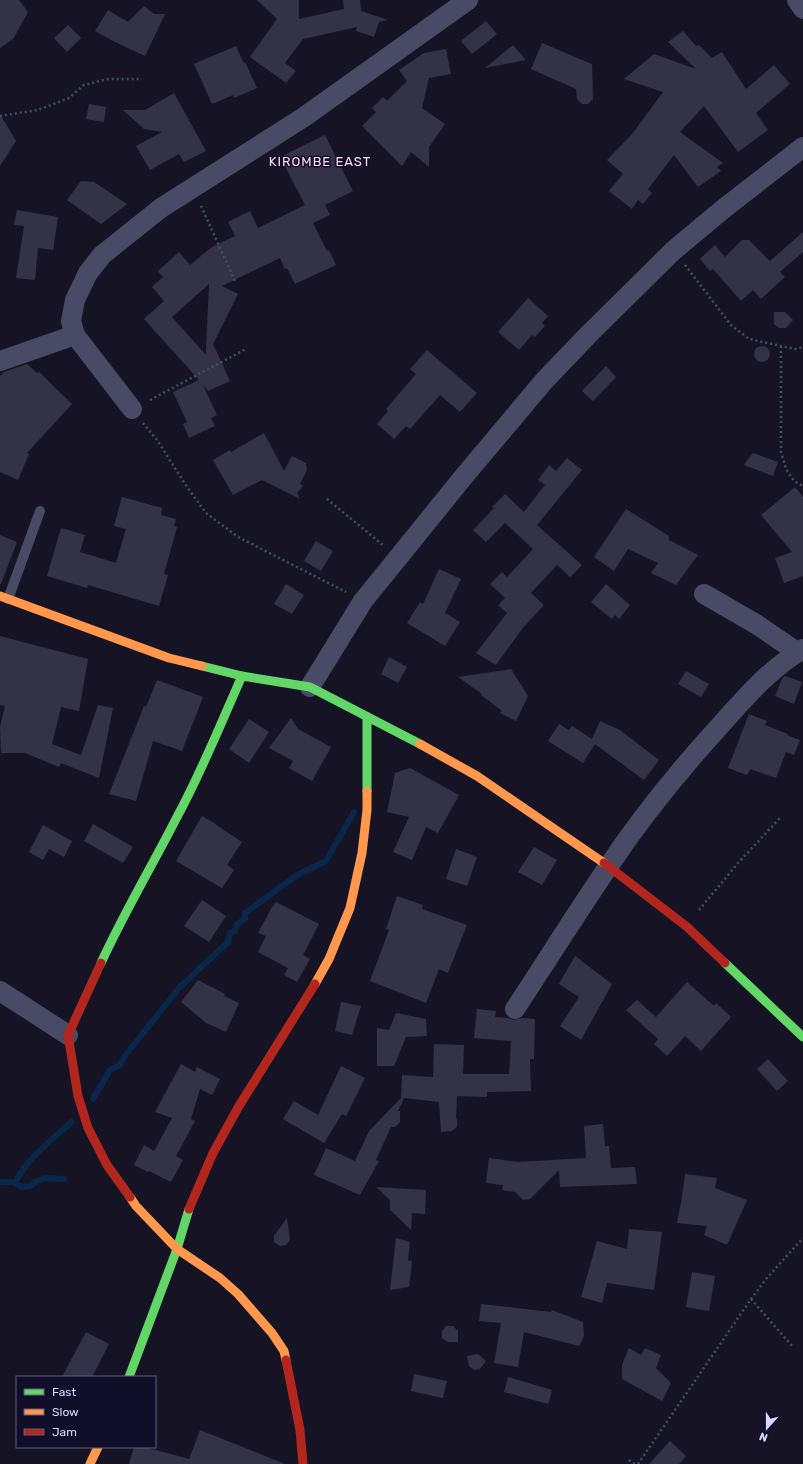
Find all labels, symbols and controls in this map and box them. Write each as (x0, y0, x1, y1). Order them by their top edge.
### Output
district label: KIROMBE EAST (269, 154, 371, 169)
legend (16, 1376, 156, 1448)
text: Fast (52, 1385, 76, 1399)
text: Slow (52, 1405, 79, 1419)
north arrow (747, 1408, 787, 1448)
text: Jam (52, 1425, 77, 1439)
text: N (757, 1429, 770, 1444)

